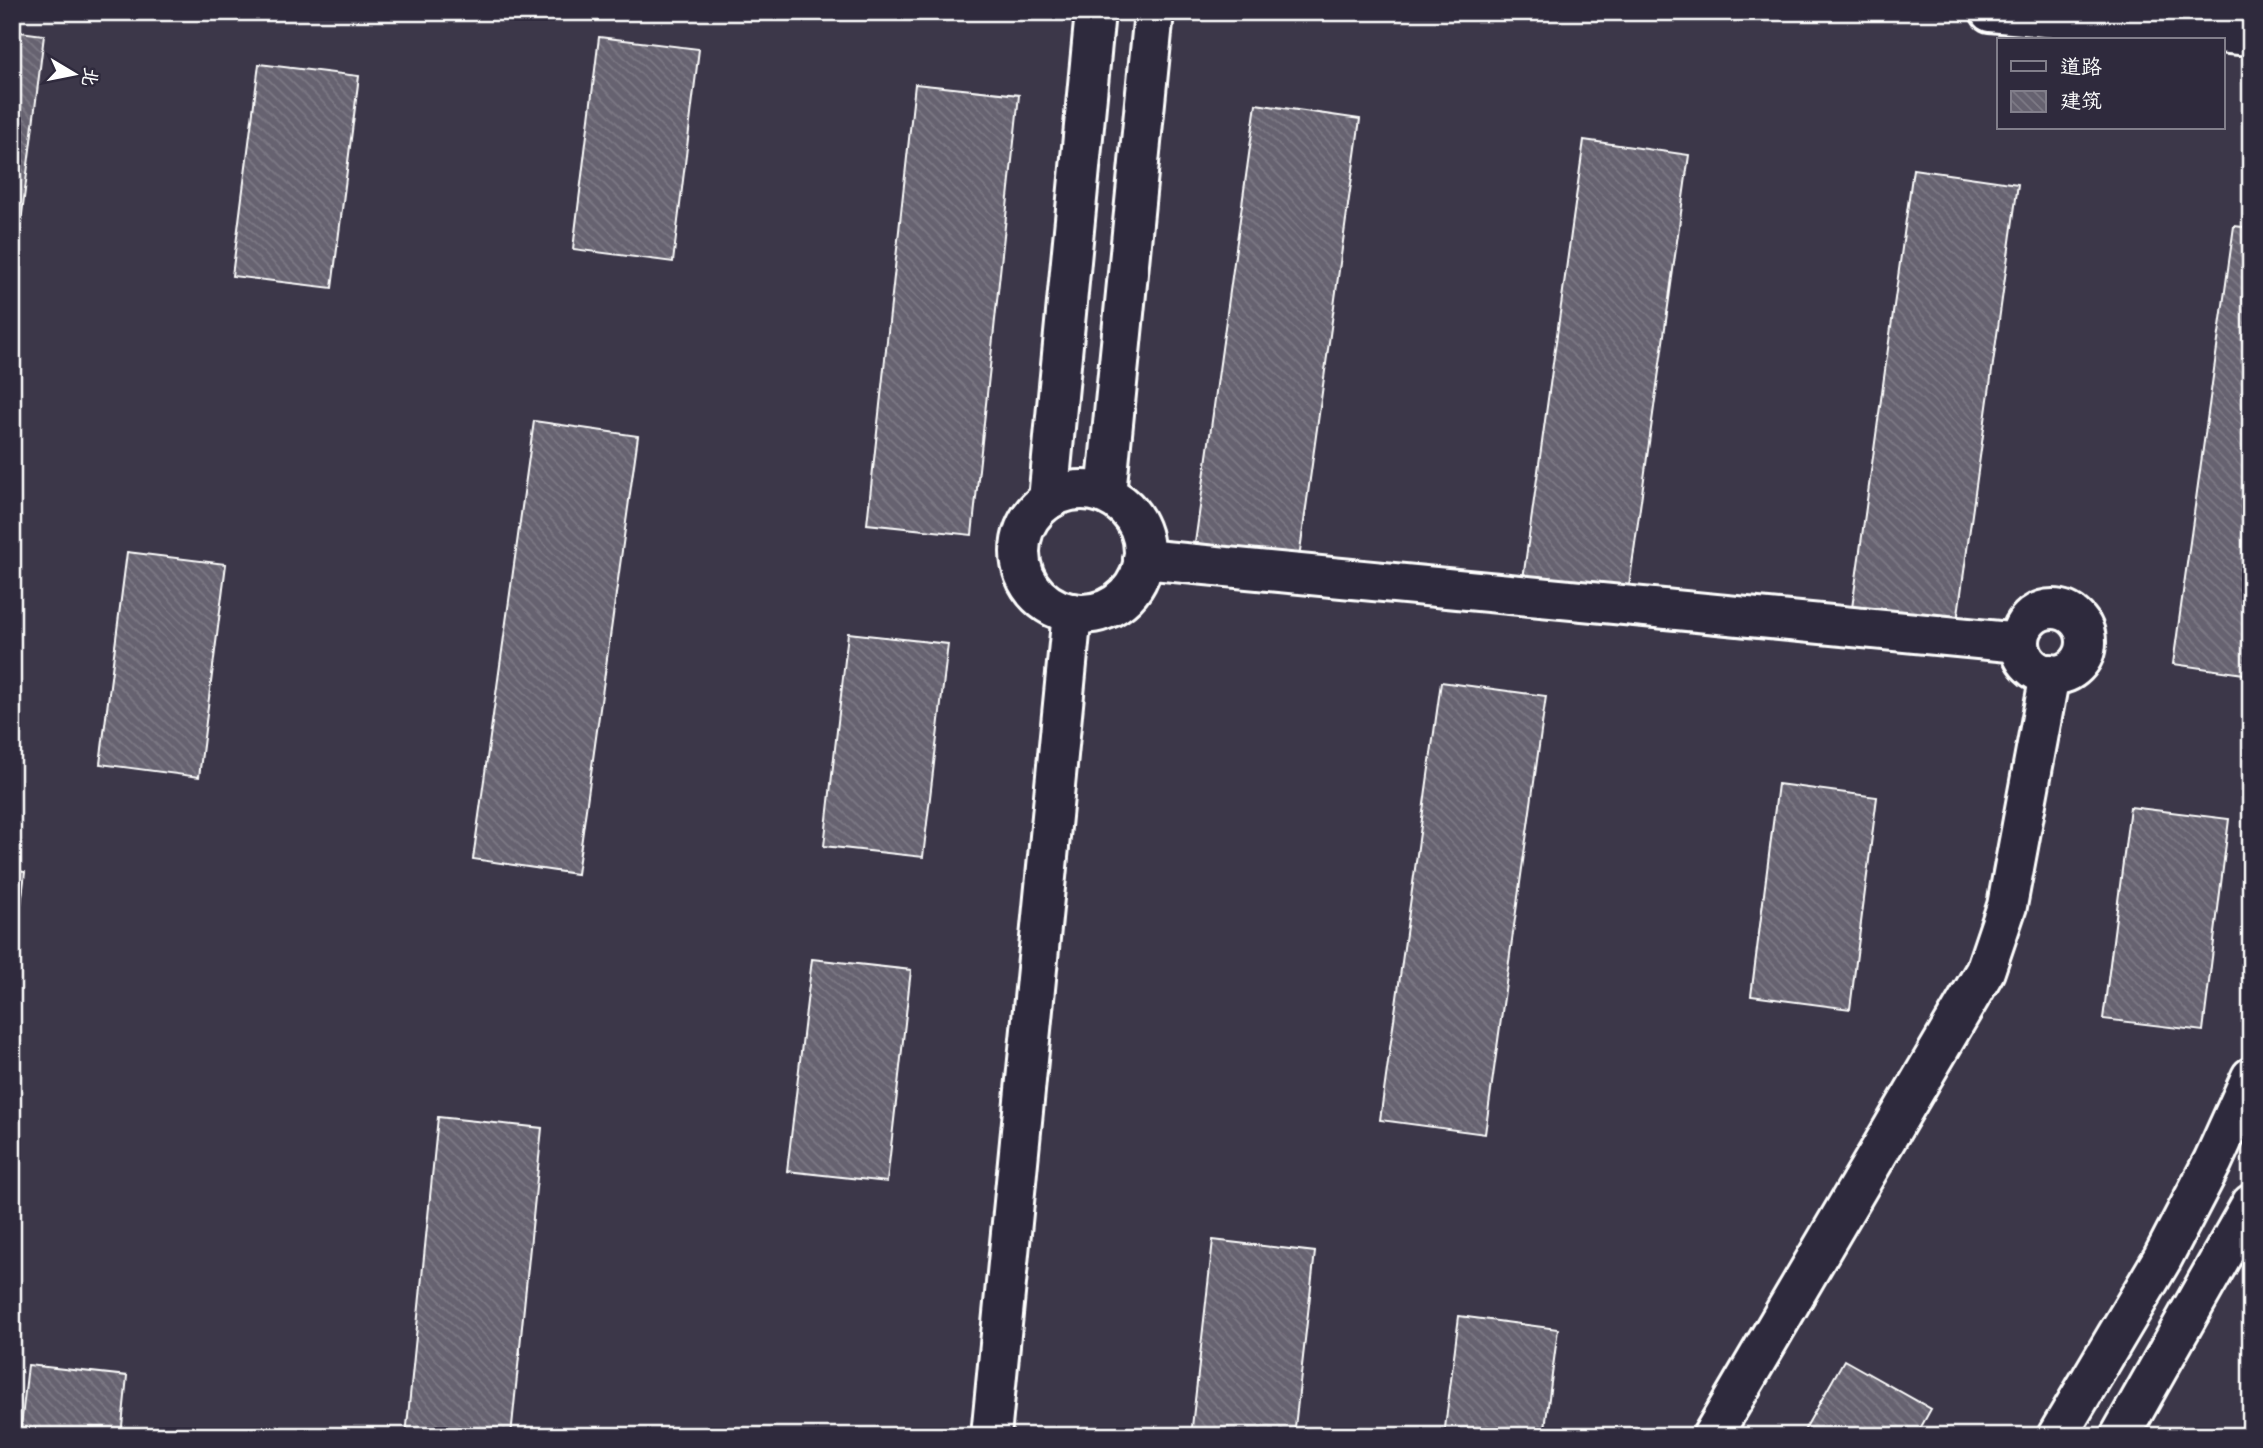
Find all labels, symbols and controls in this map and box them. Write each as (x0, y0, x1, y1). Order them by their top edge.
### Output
north arrow (38, 38, 108, 108)
legend (1997, 38, 2224, 130)
text: 道路 (2060, 54, 2102, 82)
text: 北 (75, 65, 103, 88)
text: 建筑 (2060, 88, 2102, 116)

